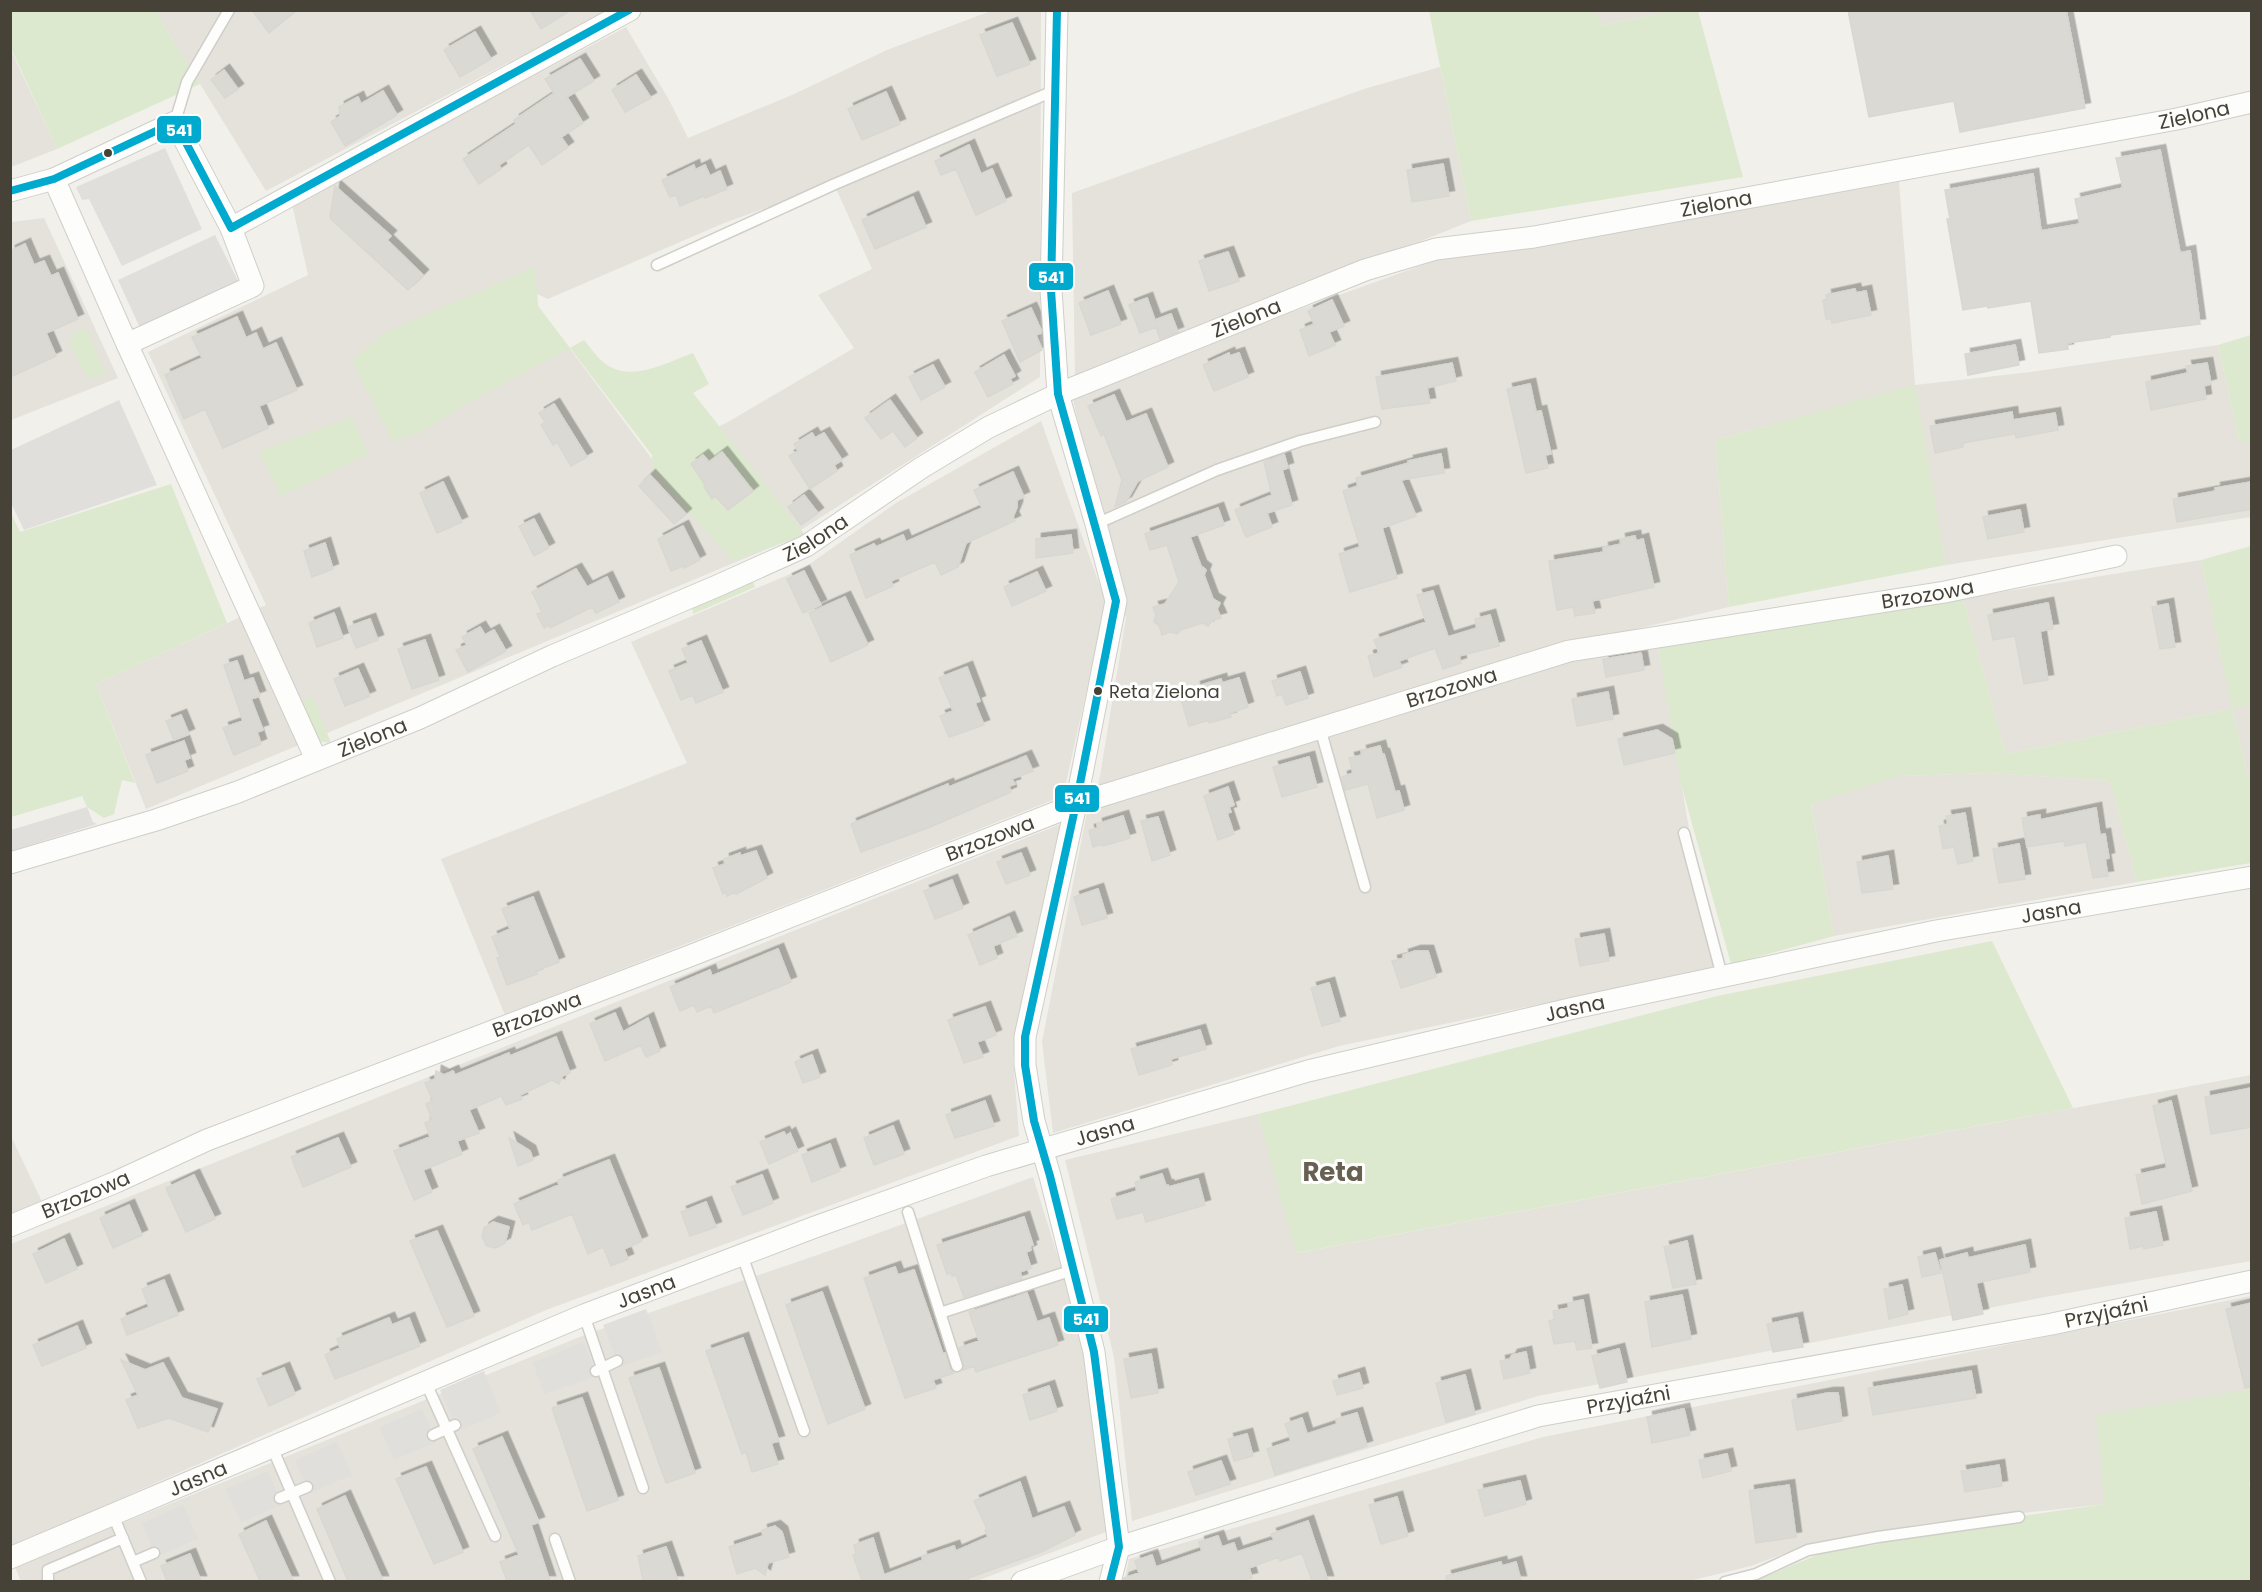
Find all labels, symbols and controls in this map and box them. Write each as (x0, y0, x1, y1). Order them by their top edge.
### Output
street label: Zielona (2156, 93, 2232, 136)
line badge: 541 (156, 115, 202, 144)
text: 541 (165, 119, 193, 142)
unlabelled marker (102, 147, 114, 159)
street label: Zielona (1678, 183, 1754, 224)
line badge: 541 (1028, 262, 1074, 291)
text: 541 (1037, 266, 1065, 289)
street label: Zielona (1208, 291, 1285, 344)
street label: Zielona (778, 507, 854, 569)
street label: Brzozowa (1879, 572, 1977, 616)
street label: Brzozowa (1403, 660, 1500, 715)
place label: Reta Zielona (1109, 679, 1220, 704)
marker: Reta Zielona (1092, 685, 1104, 697)
street label: Zielona (334, 711, 411, 764)
line badge: 541 (1054, 784, 1100, 813)
text: 541 (1063, 787, 1091, 810)
street label: Brzozowa (941, 808, 1039, 868)
street label: Jasna (2019, 892, 2083, 930)
street label: Brzozowa (488, 985, 586, 1044)
street label: Jasna (1542, 988, 1608, 1028)
street label: Jasna (1072, 1109, 1138, 1153)
district label: Reta (1302, 1154, 1364, 1190)
street label: Brzozowa (37, 1163, 135, 1225)
street label: Jasna (613, 1267, 680, 1315)
street label: Przyjaźni (2062, 1290, 2151, 1335)
line badge: 541 (1063, 1305, 1109, 1333)
text: 541 (1072, 1308, 1100, 1331)
street label: Przyjaźni (1584, 1379, 1673, 1421)
street label: Jasna (164, 1454, 231, 1503)

